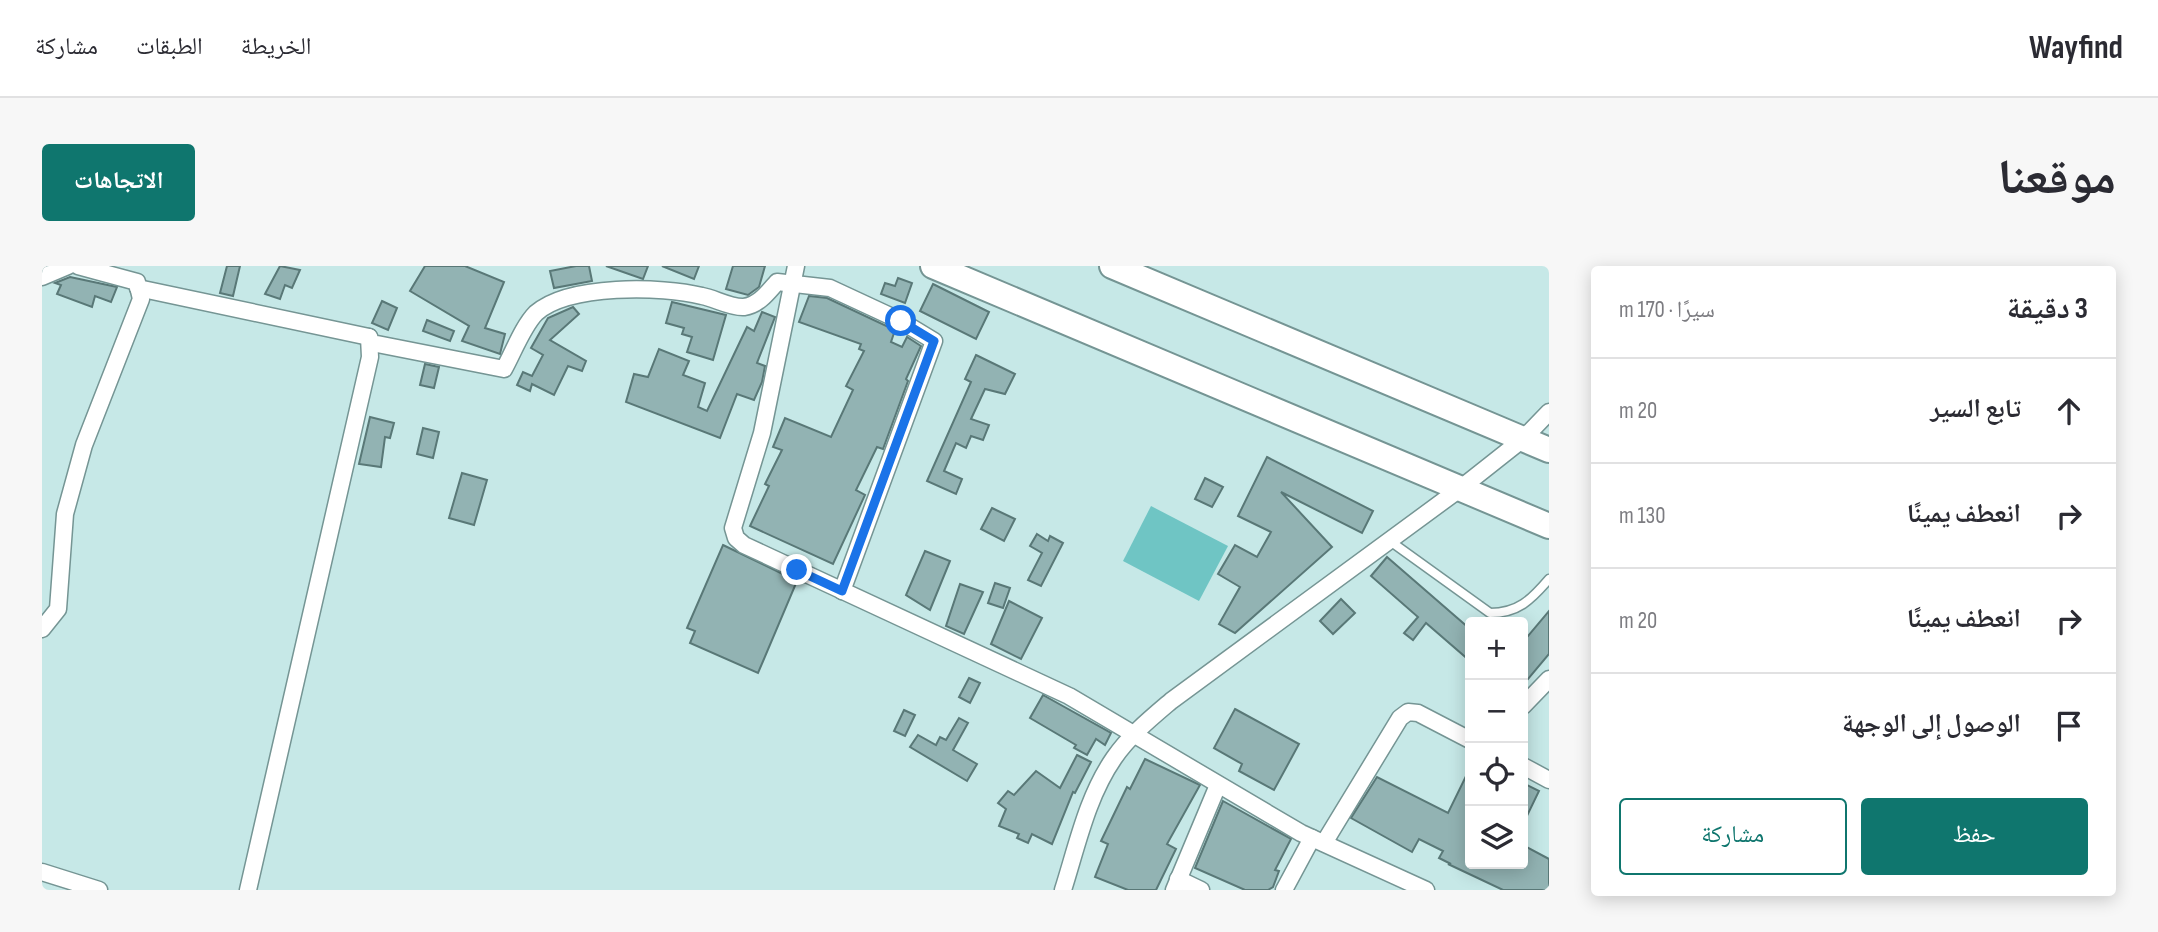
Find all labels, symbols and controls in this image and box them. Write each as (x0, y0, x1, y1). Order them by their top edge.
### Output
text: Wayfind (2029, 28, 2123, 68)
text: مشاركة (35, 32, 98, 61)
text: الطبقات (136, 32, 203, 61)
text: الخريطة (241, 32, 311, 61)
button: الاتجاهات (42, 144, 195, 221)
text: موقعنا (1998, 149, 2116, 208)
text: 3 دقيقة (2007, 291, 2088, 327)
text: سيرًا · 170 m (1619, 296, 1715, 324)
route start (885, 305, 916, 336)
icon: ahead (2050, 392, 2088, 430)
text: تابع السير (1930, 394, 2021, 425)
text: 20 m (1619, 397, 1657, 425)
icon: right (2050, 497, 2088, 535)
text: انعطف يمينًا (1907, 499, 2021, 530)
text: 130 m (1619, 502, 1665, 530)
route end (781, 554, 812, 585)
icon: right (2050, 602, 2088, 640)
text: انعطف يمينًا (1907, 604, 2021, 635)
text: 20 m (1619, 607, 1657, 635)
map controls (1465, 617, 1528, 869)
button: + (1465, 617, 1528, 680)
button: − (1465, 680, 1528, 743)
icon: arrive (2050, 707, 2088, 745)
text: الوصول إلى الوجهة (1842, 709, 2021, 740)
button: locate (1465, 743, 1528, 806)
button: مشاركة (1619, 798, 1847, 875)
button: حفظ (1861, 798, 2088, 875)
button: layers (1465, 806, 1528, 869)

